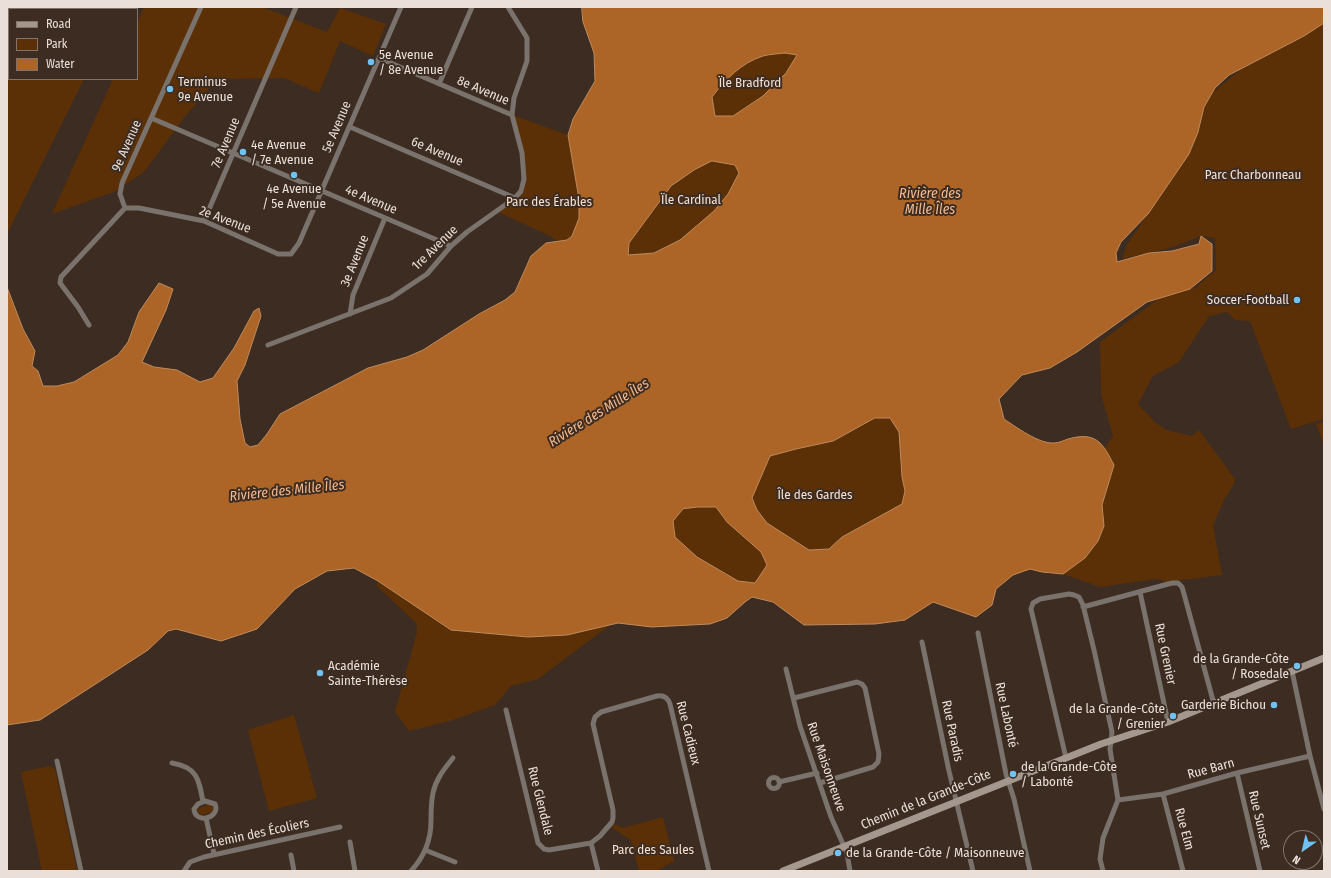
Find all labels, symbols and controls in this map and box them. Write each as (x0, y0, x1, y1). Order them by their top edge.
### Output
legend (8, 8, 138, 80)
text: Road (46, 17, 71, 31)
text: Park (46, 37, 67, 51)
place label: 5e Avenue / 8e Avenue (379, 47, 443, 78)
text: Water (46, 57, 74, 71)
marker: 5e Avenue / 8e Avenue (366, 57, 376, 67)
street label: 8e Avenue (455, 73, 511, 109)
place label: Terminus 9e Avenue (178, 74, 233, 105)
park label: Ïle Bradford (719, 75, 781, 91)
marker: Terminus 9e Avenue (165, 84, 175, 94)
street label: 5e Avenue (319, 99, 355, 155)
street label: 7e Avenue (208, 115, 244, 171)
street label: 9e Avenue (109, 118, 145, 174)
street label: 6e Avenue (409, 134, 465, 170)
place label: 4e Avenue / 7e Avenue (251, 137, 314, 168)
marker: 4e Avenue / 7e Avenue (238, 147, 248, 157)
park label: Parc Charbonneau (1205, 167, 1301, 183)
marker: 4e Avenue / 5e Avenue (289, 170, 299, 180)
place label: 4e Avenue / 5e Avenue (262, 181, 326, 212)
street label: 4e Avenue (343, 182, 399, 218)
water label: Rivière des Mille Îles (899, 186, 961, 218)
park label: Ïle Cardinal (661, 192, 721, 208)
park label: Parc des Érables (506, 194, 592, 210)
street label: 2e Avenue (197, 203, 253, 237)
street label: 1re Avenue (409, 222, 461, 274)
street label: 3e Avenue (338, 233, 372, 289)
place label: Soccer-Football (1207, 292, 1289, 308)
marker: Soccer-Football (1292, 295, 1302, 305)
water label: Rivière des Mille Îles (546, 375, 652, 451)
water label: Rivière des Mille Îles (229, 477, 345, 505)
park label: Île des Gardes (777, 487, 853, 503)
street label: Rue Grenier (1151, 622, 1179, 686)
place label: de la Grande-Côte / Rosedale (1193, 651, 1289, 682)
place label: Académie Sainte-Thérèse (328, 658, 407, 689)
marker: de la Grande-Côte / Rosedale (1292, 661, 1302, 671)
marker: Académie Sainte-Thérèse (315, 668, 325, 678)
street label: Rue Labonté (991, 681, 1021, 749)
place label: Garderie Bichou (1181, 697, 1266, 713)
street label: Rue Cadieux (673, 699, 703, 767)
street label: Rue Paradis (938, 699, 966, 763)
marker: Garderie Bichou (1269, 700, 1279, 710)
place label: de la Grande-Côte / Grenier (1069, 701, 1165, 732)
marker: de la Grande-Côte / Grenier (1168, 711, 1178, 721)
street label: Rue Maisonneuve (803, 720, 849, 814)
street label: Rue Barn (1186, 755, 1236, 783)
place label: de la Grande-Côte / Labonté (1021, 759, 1117, 790)
street label: Rue Glendale (524, 765, 556, 837)
street label: Chemin de la Grande-Côte (859, 767, 993, 833)
marker: de la Grande-Côte / Labonté (1008, 769, 1018, 779)
street label: Rue Sunset (1245, 789, 1273, 851)
street label: Rue Elm (1171, 806, 1197, 852)
street label: Chemin des Écoliers (204, 815, 310, 853)
north arrow (1283, 830, 1323, 870)
park label: Parc des Saules (612, 842, 694, 858)
place label: de la Grande-Côte / Maisonneuve (846, 845, 1024, 861)
marker: de la Grande-Côte / Maisonneuve (833, 848, 843, 858)
text: N (1290, 852, 1303, 867)

